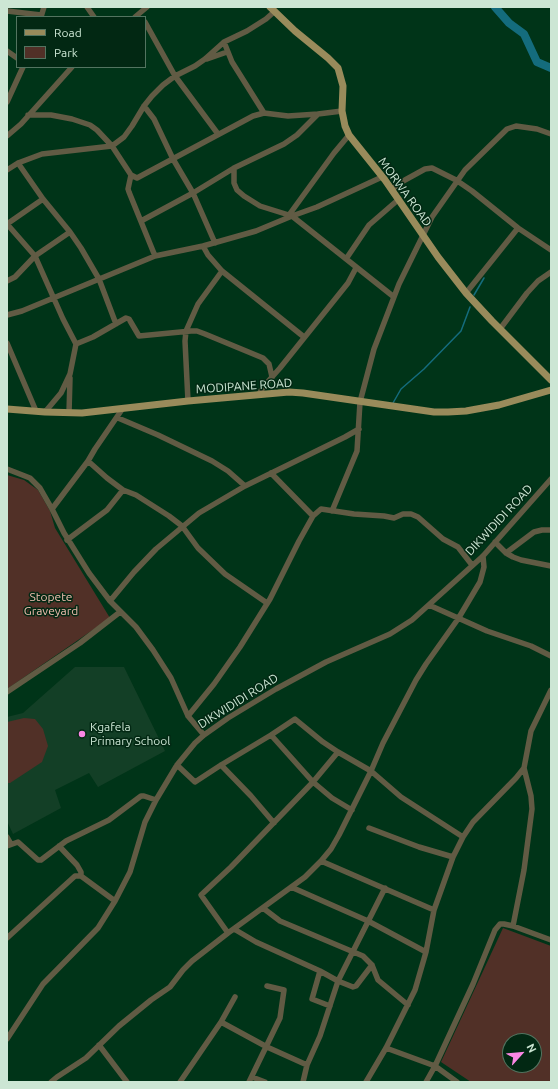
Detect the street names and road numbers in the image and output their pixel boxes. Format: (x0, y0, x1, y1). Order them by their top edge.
street label: MORWA ROAD (375, 155, 435, 229)
street label: MODIPANE ROAD (195, 375, 293, 397)
street label: DIKWIDIDI ROAD (462, 481, 536, 559)
street label: DIKWIDIDI ROAD (195, 671, 281, 731)

